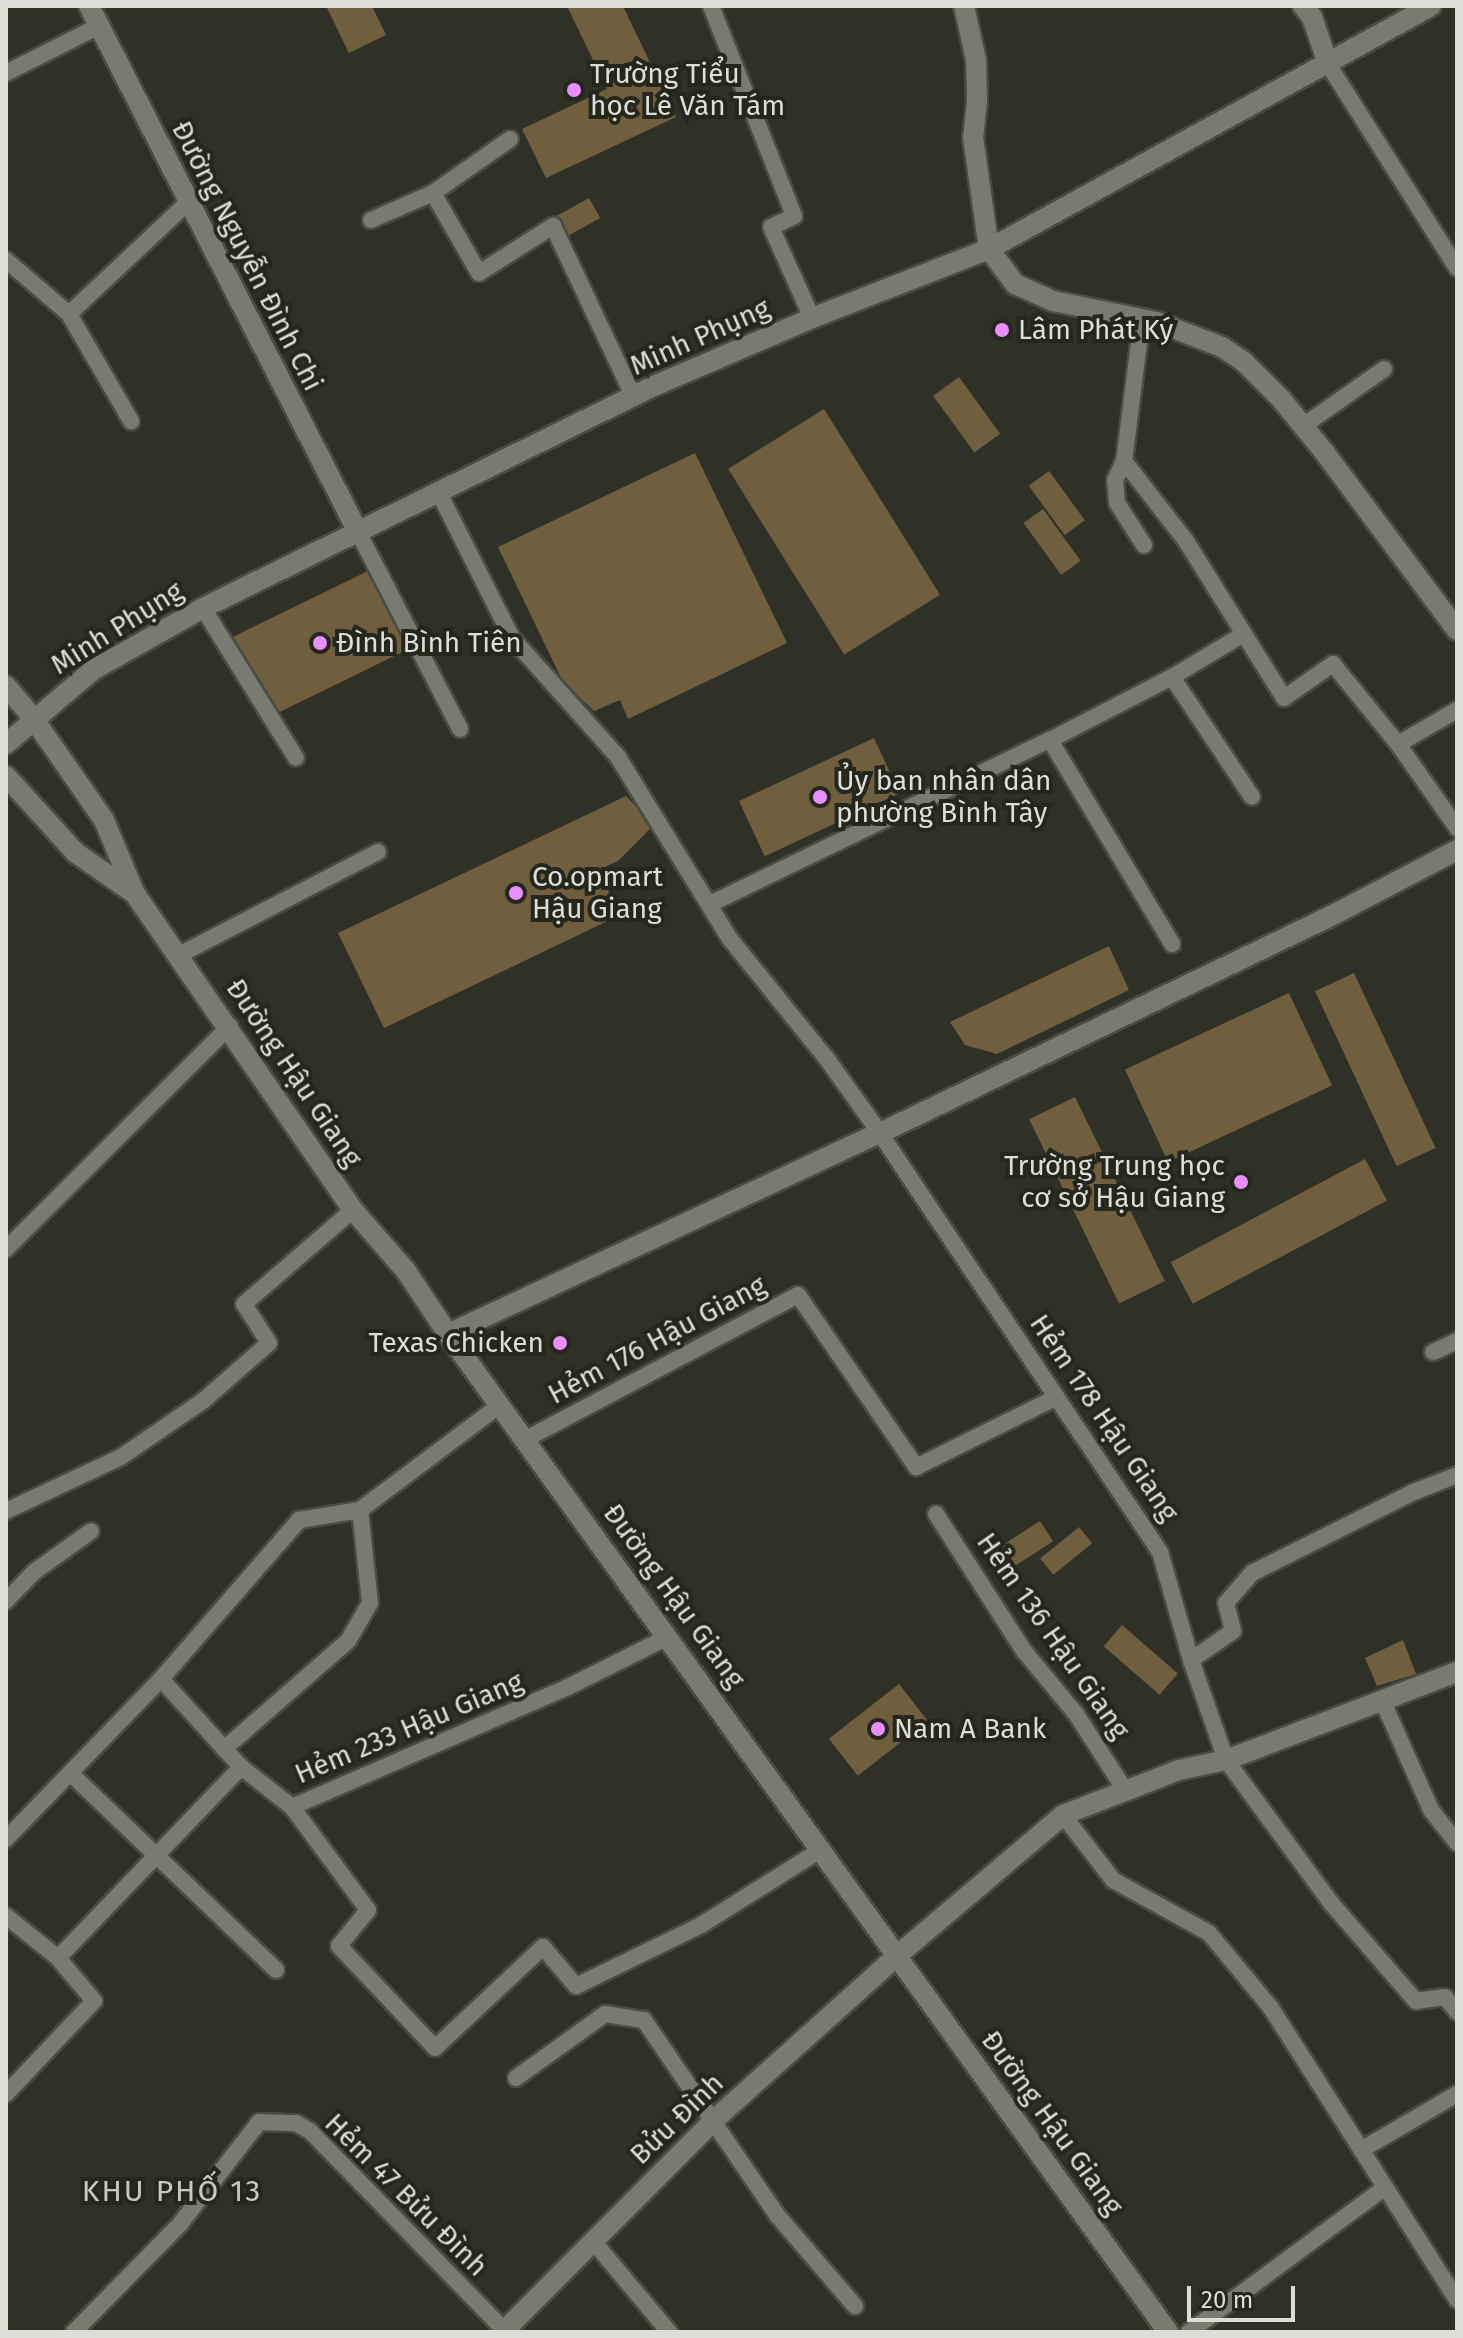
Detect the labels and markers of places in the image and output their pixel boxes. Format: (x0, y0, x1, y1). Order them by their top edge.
place label: Trường Tiểu học Lê Văn Tám (590, 57, 785, 123)
marker: Trường Tiểu học Lê Văn Tám (565, 81, 583, 99)
place label: Lâm Phát Ký (1018, 313, 1173, 347)
marker: Lâm Phát Ký (993, 321, 1011, 339)
place label: Đình Bình Tiên (336, 626, 522, 660)
marker: Đình Bình Tiên (311, 634, 329, 652)
place label: Ủy ban nhân dân phường Bình Tây (836, 764, 1051, 830)
marker: Ủy ban nhân dân phường Bình Tây (811, 788, 829, 806)
place label: Co.opmart Hậu Giang (532, 860, 663, 926)
marker: Co.opmart Hậu Giang (507, 884, 525, 902)
place label: Trường Trung học cơ sở Hậu Giang (1004, 1149, 1225, 1215)
marker: Trường Trung học cơ sở Hậu Giang (1232, 1173, 1250, 1191)
place label: Texas Chicken (369, 1326, 544, 1360)
marker: Texas Chicken (551, 1334, 569, 1352)
place label: Nam A Bank (894, 1712, 1046, 1746)
marker: Nam A Bank (869, 1720, 887, 1738)

